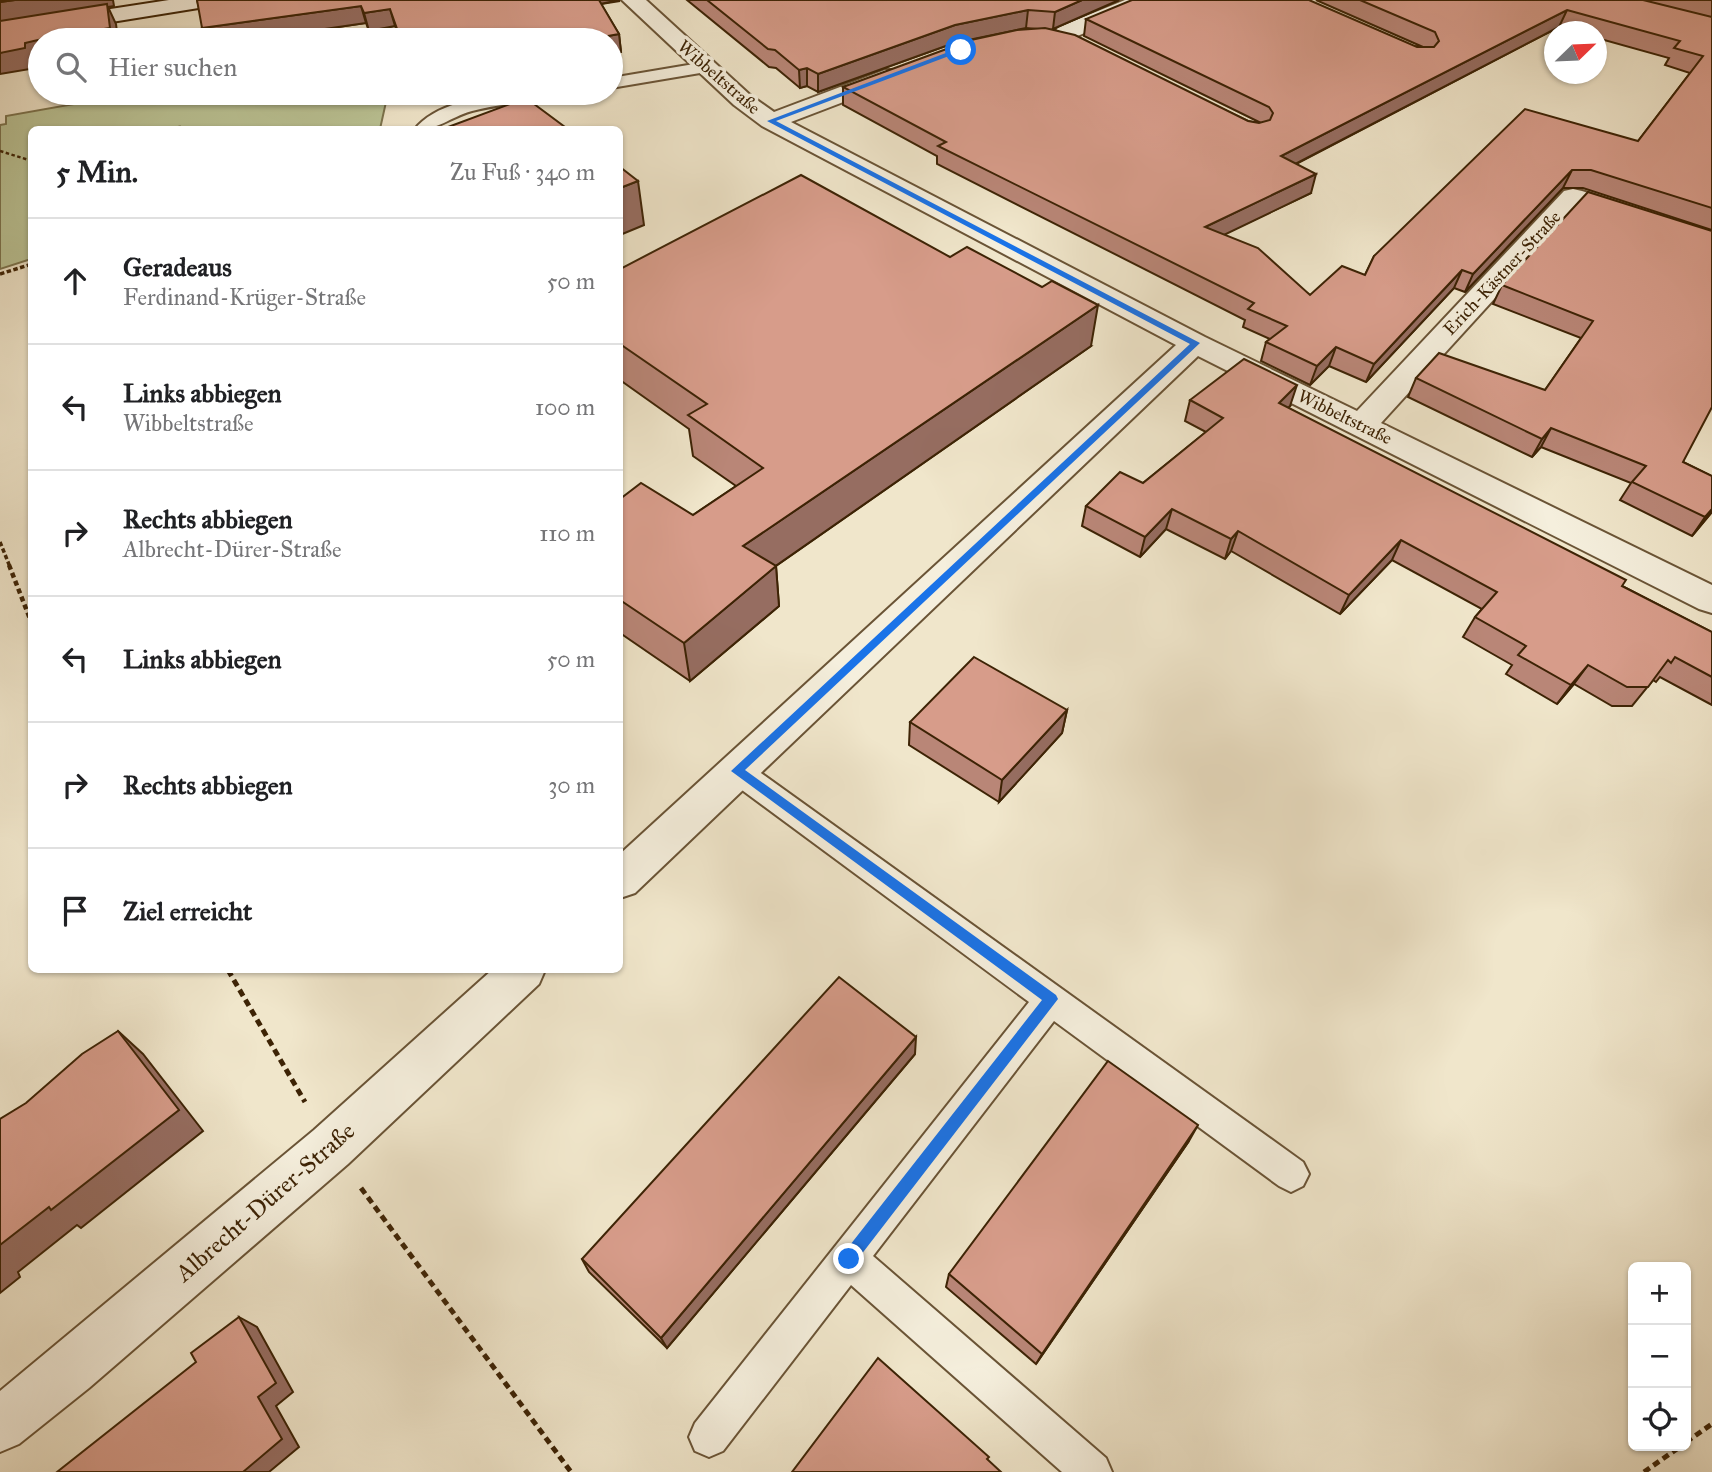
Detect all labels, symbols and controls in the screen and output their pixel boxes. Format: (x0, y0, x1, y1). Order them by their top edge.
north arrow (1544, 21, 1607, 84)
search box (28, 28, 623, 105)
route start (945, 34, 976, 65)
street label: Wibbeltstraße (673, 35, 765, 119)
icon: search (52, 48, 90, 86)
text: Hier suchen (108, 51, 237, 83)
text: 5 Min. (56, 154, 138, 190)
text: Zu Fuß · 340 m (450, 158, 595, 186)
street label: Erich-Kästner-Straße (1439, 206, 1565, 340)
text: Geradeaus (123, 251, 232, 283)
icon: ahead (56, 262, 94, 300)
text: 50 m (547, 267, 595, 295)
text: Ferdinand-Krüger-Straße (123, 283, 366, 311)
text: Links abbiegen (123, 377, 282, 409)
street label: Wibbeltstraße (1294, 385, 1396, 449)
icon: left (56, 388, 94, 426)
text: 100 m (535, 393, 595, 421)
text: Wibbeltstraße (123, 409, 254, 437)
text: Rechts abbiegen (123, 503, 293, 535)
icon: right (56, 514, 94, 552)
text: 110 m (539, 519, 595, 547)
text: Albrecht-Dürer-Straße (123, 535, 342, 563)
icon: left (56, 640, 94, 678)
text: Links abbiegen (123, 643, 282, 675)
text: 50 m (547, 645, 595, 673)
icon: right (56, 766, 94, 804)
text: Rechts abbiegen (123, 769, 293, 801)
text: 30 m (548, 771, 595, 799)
icon: arrive (56, 892, 94, 930)
text: Ziel erreicht (123, 895, 252, 927)
street label: Albrecht-Dürer-Straße (168, 1116, 361, 1289)
route end (833, 1243, 864, 1274)
map controls (1628, 1262, 1691, 1451)
button: + (1628, 1262, 1691, 1325)
button: − (1628, 1325, 1691, 1388)
button: locate (1628, 1388, 1691, 1451)

